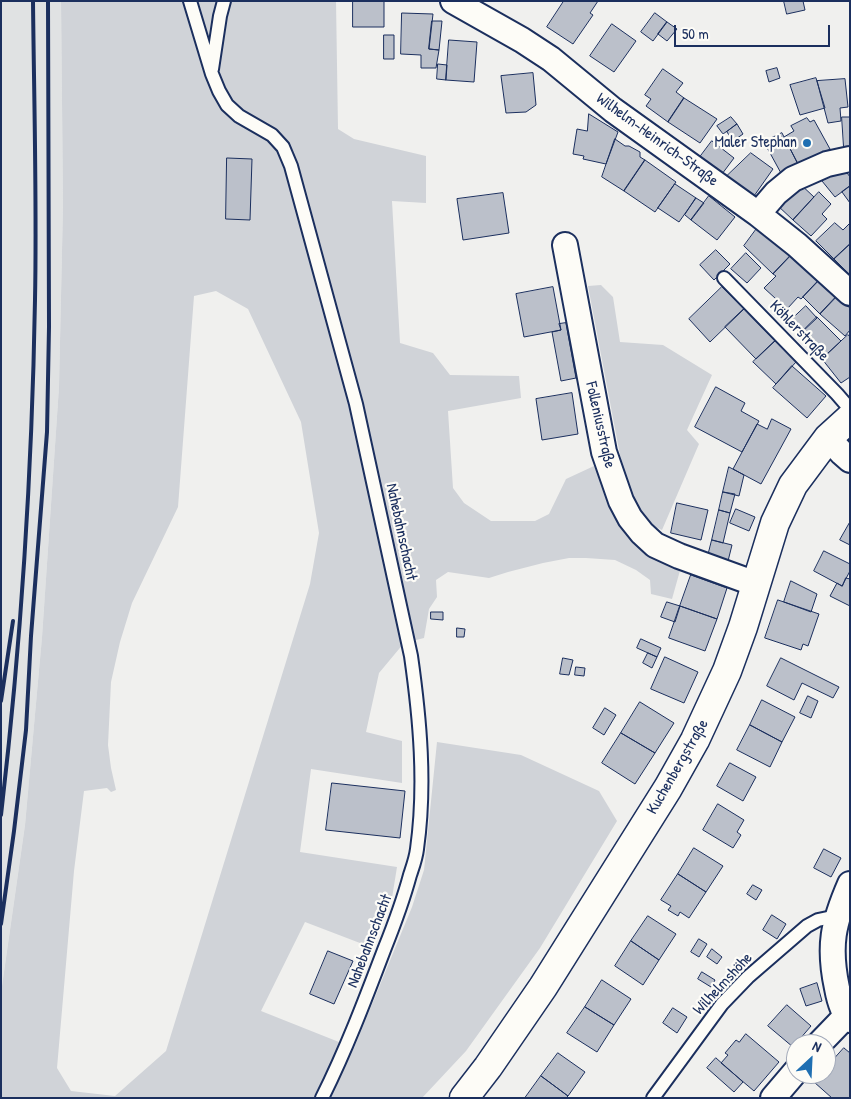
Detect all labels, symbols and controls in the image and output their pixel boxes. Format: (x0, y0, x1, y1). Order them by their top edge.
scale bar (676, 15, 832, 47)
text: 50 m (682, 23, 709, 44)
street label: Wilhelm-Heinrich-Straße (592, 89, 722, 191)
place label: Maler Stephan (714, 133, 797, 153)
marker: Maler Stephan (801, 137, 813, 149)
street label: Köhlerstraße (765, 297, 833, 365)
street label: Folleniusstraße (581, 380, 619, 470)
street label: Nahebahnschacht (381, 482, 421, 582)
street label: Kuchenbergstraße (643, 716, 713, 818)
street label: Nahebahnschacht (343, 892, 397, 990)
street label: Wilhelmshöhe (689, 949, 757, 1019)
north arrow (786, 1034, 836, 1084)
text: N (810, 1036, 825, 1056)

